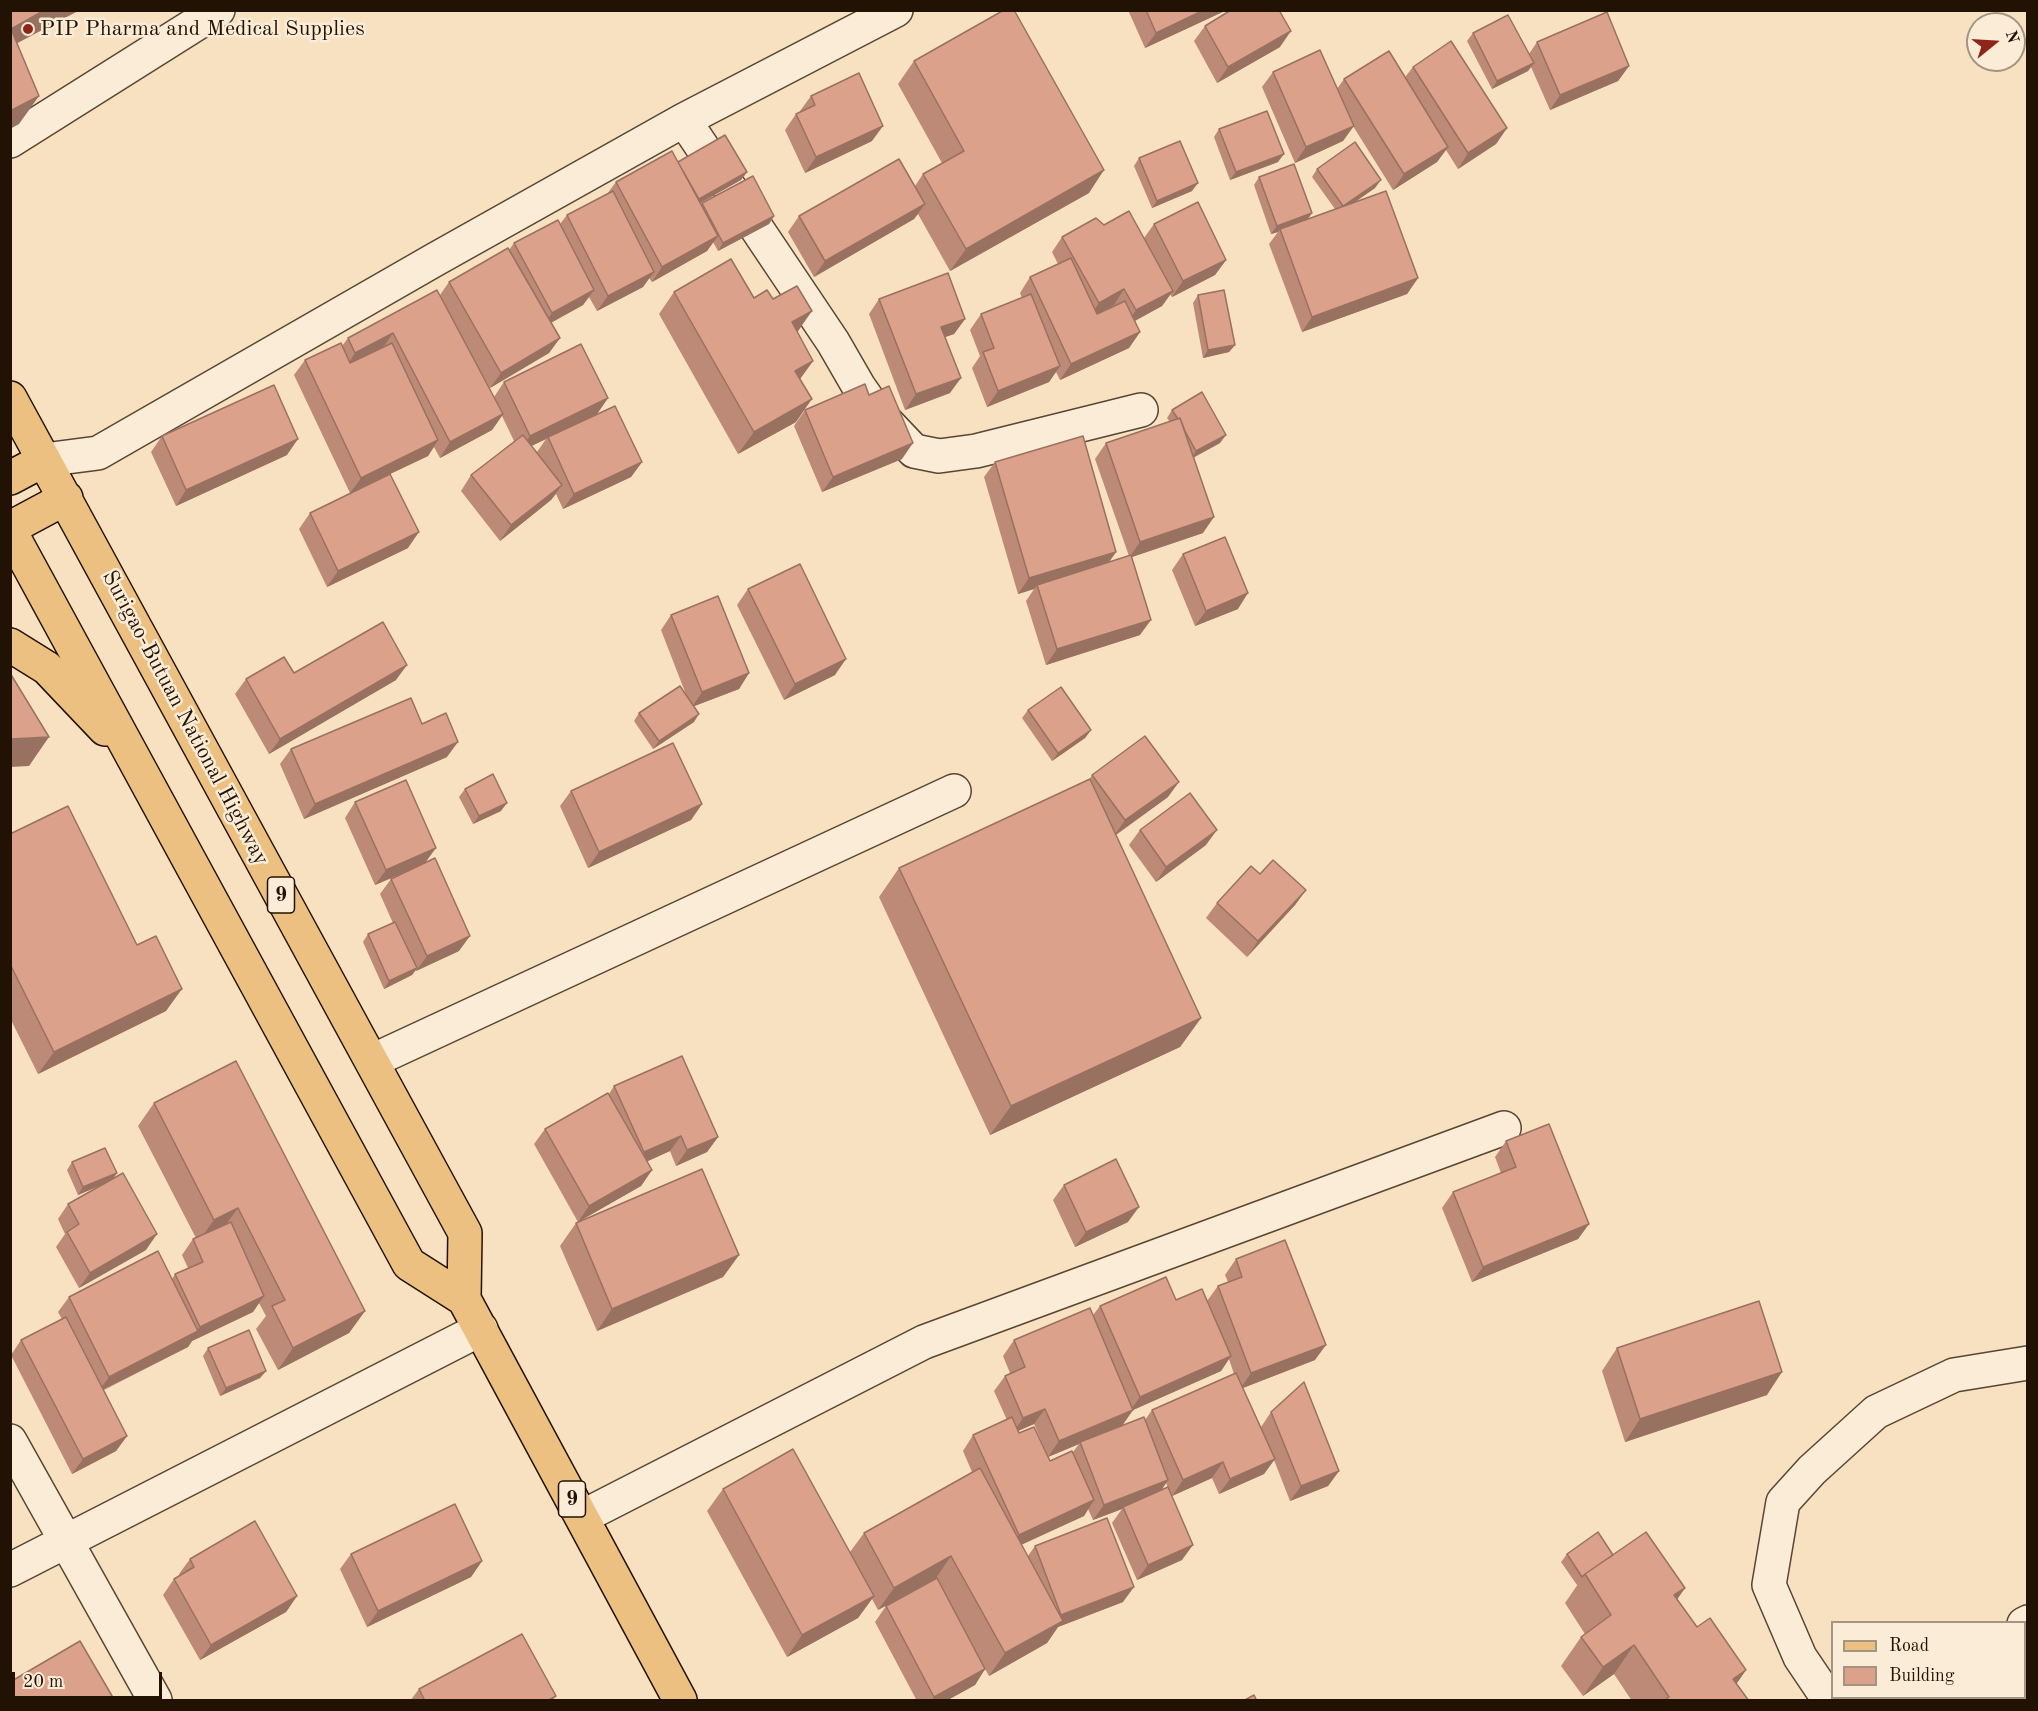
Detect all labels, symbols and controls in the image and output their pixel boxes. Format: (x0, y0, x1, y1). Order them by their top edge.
north arrow (1966, 12, 2026, 72)
place label: PIP Pharma and Medical Supplies (40, 16, 365, 42)
marker: PIP Pharma and Medical Supplies (21, 22, 35, 36)
text: N (2002, 29, 2021, 45)
street label: Surigao-Butuan National Highway (96, 566, 274, 870)
road number: 9 (268, 877, 294, 913)
road number: 9 (558, 1481, 586, 1517)
legend (1831, 1621, 2026, 1699)
text: Road (1889, 1637, 1929, 1655)
scale bar (15, 1660, 165, 1698)
text: Building (1889, 1667, 1954, 1685)
text: 20 m (23, 1673, 63, 1691)

